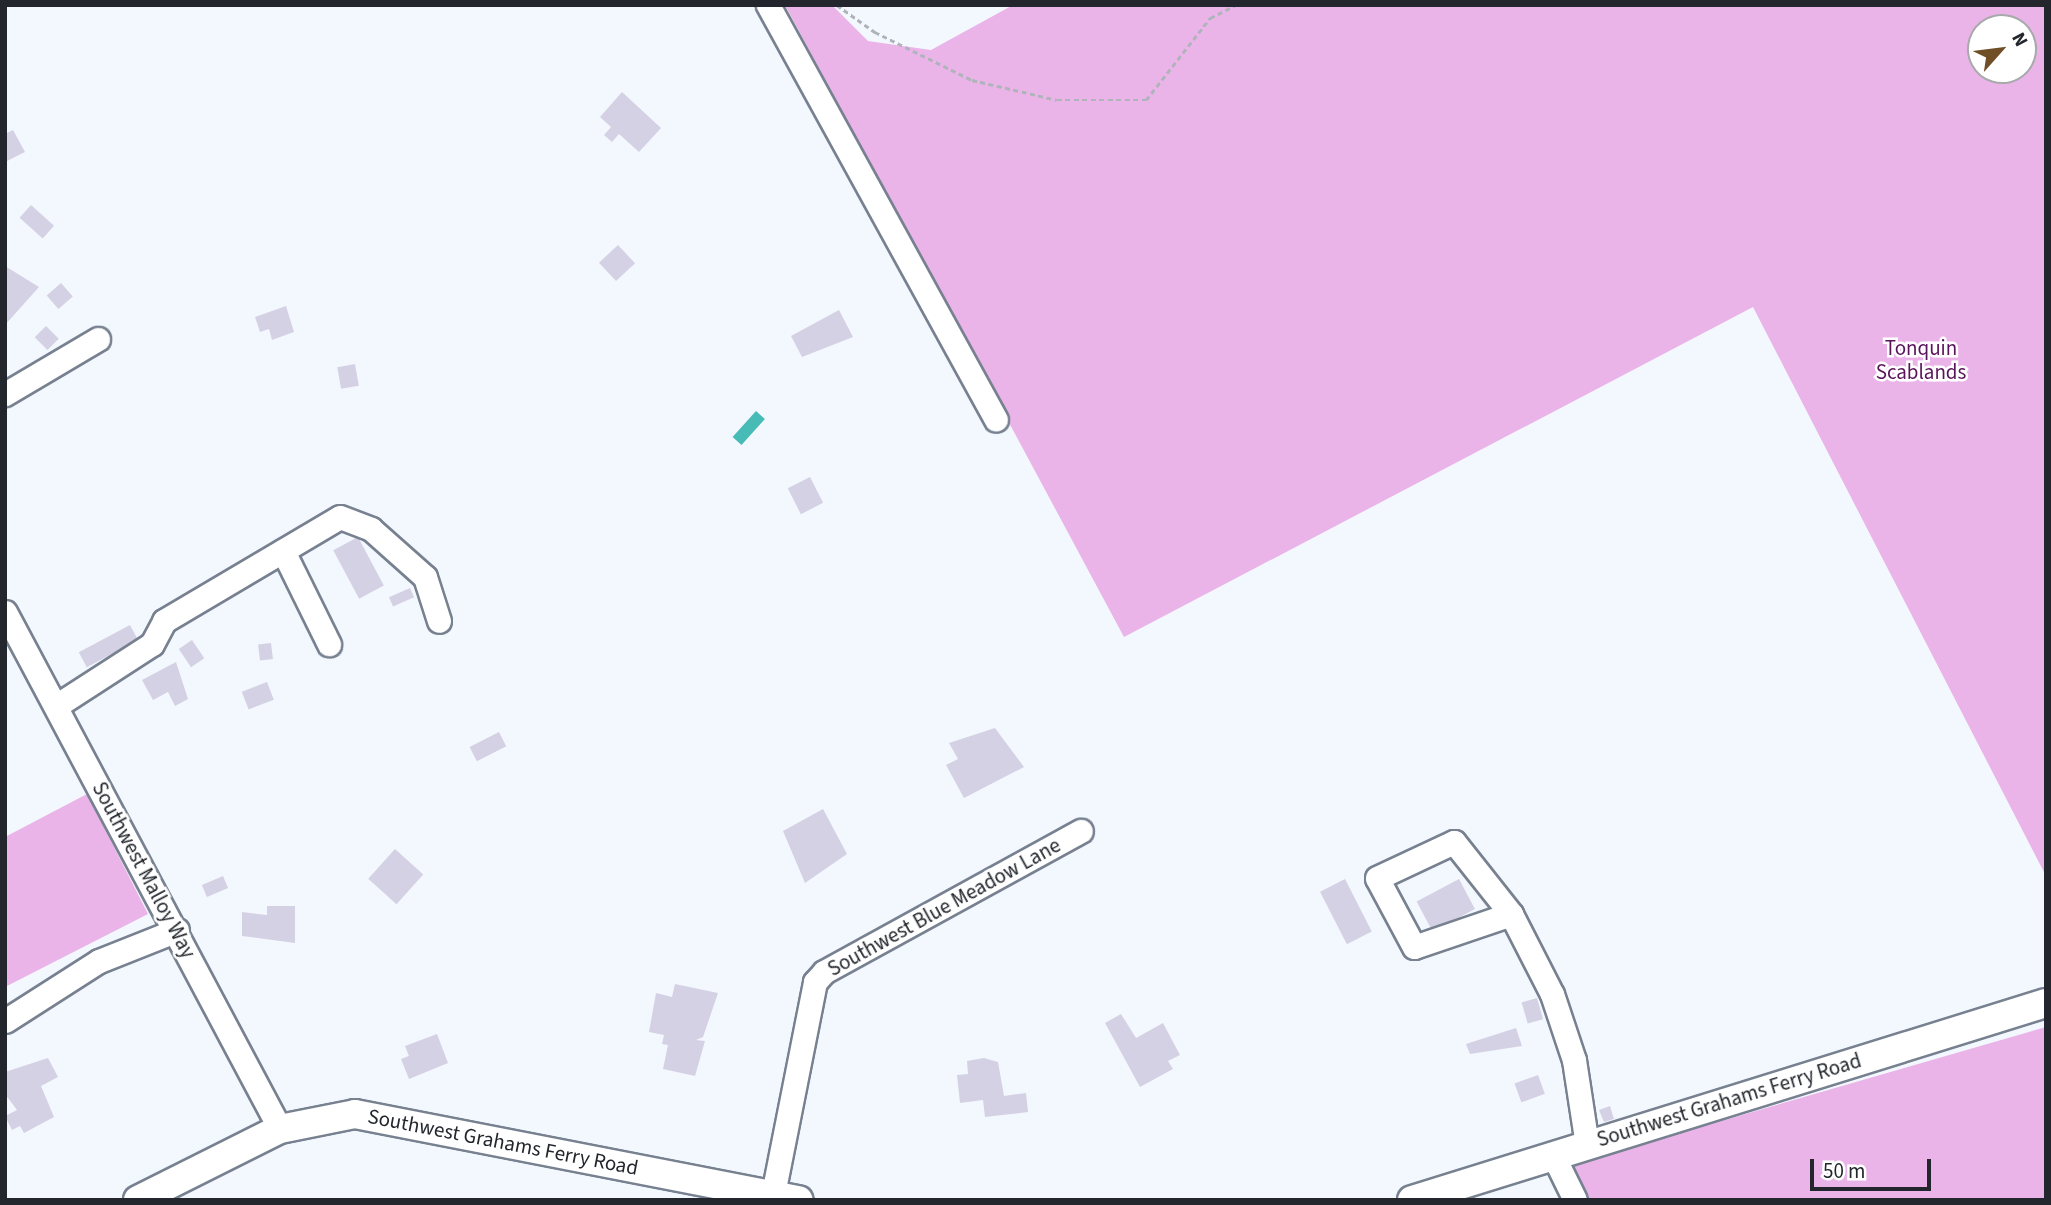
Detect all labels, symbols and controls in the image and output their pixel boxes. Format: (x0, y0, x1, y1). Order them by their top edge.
north arrow (1967, 14, 2037, 84)
text: N (2004, 28, 2034, 52)
park label: Tonquin Scablands (1876, 335, 1966, 385)
street label: Southwest Malloy Way (87, 778, 201, 962)
street label: Southwest Blue Meadow Lane (823, 832, 1065, 982)
street label: Southwest Grahams Ferry Road (1594, 1048, 1864, 1152)
street label: Southwest Grahams Ferry Road (366, 1103, 640, 1181)
scale bar (1813, 1146, 1934, 1190)
text: 50 m (1823, 1156, 1865, 1186)

